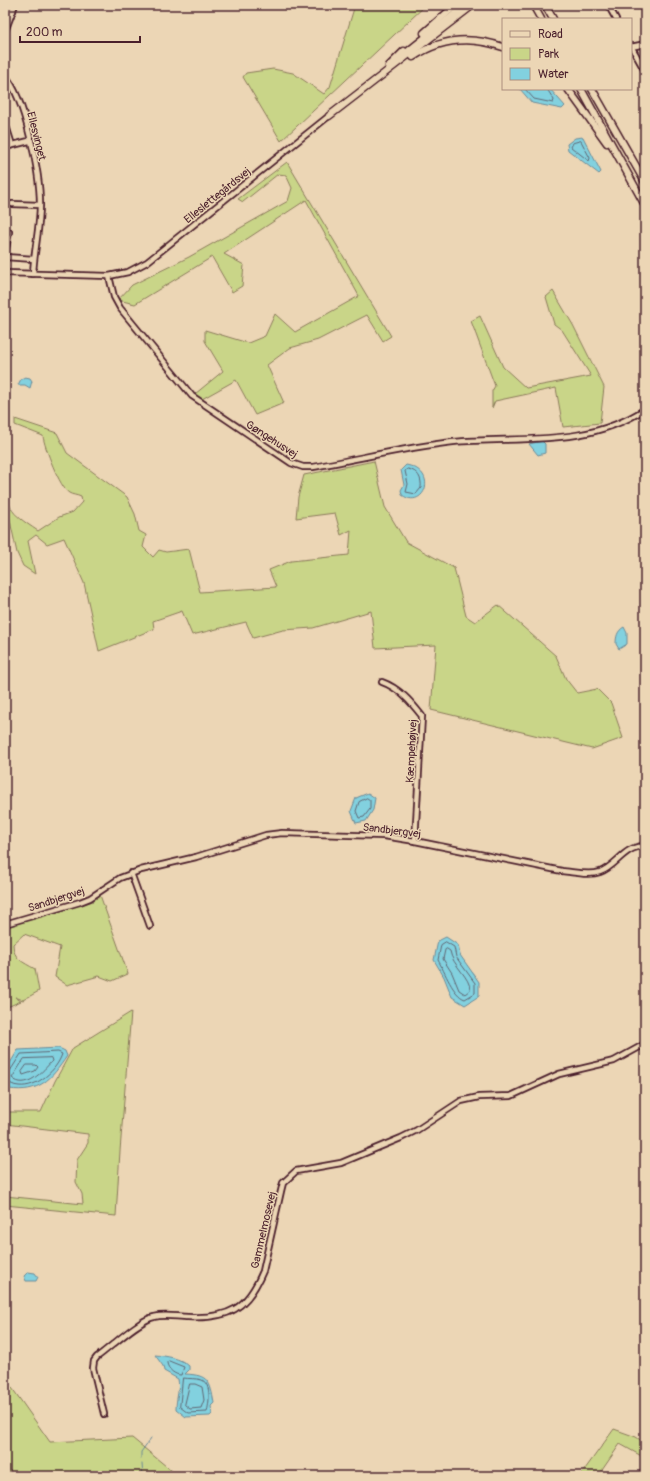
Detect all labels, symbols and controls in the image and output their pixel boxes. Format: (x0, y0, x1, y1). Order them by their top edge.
scale bar (20, 18, 140, 44)
legend (502, 18, 632, 90)
text: 200 m (26, 25, 63, 40)
text: Road (538, 27, 563, 42)
text: Park (538, 47, 559, 62)
text: Water (538, 67, 569, 82)
street label: Ellesvinget (24, 110, 49, 162)
street label: Elleslettegårdsvej (181, 165, 253, 226)
street label: Gøngehusvej (243, 418, 300, 461)
street label: Kæmpehøjvej (403, 719, 420, 783)
street label: Sandbjergvej (362, 820, 422, 841)
street label: Sandbjergvej (26, 884, 86, 915)
street label: Gammelmosevej (248, 1190, 279, 1270)

